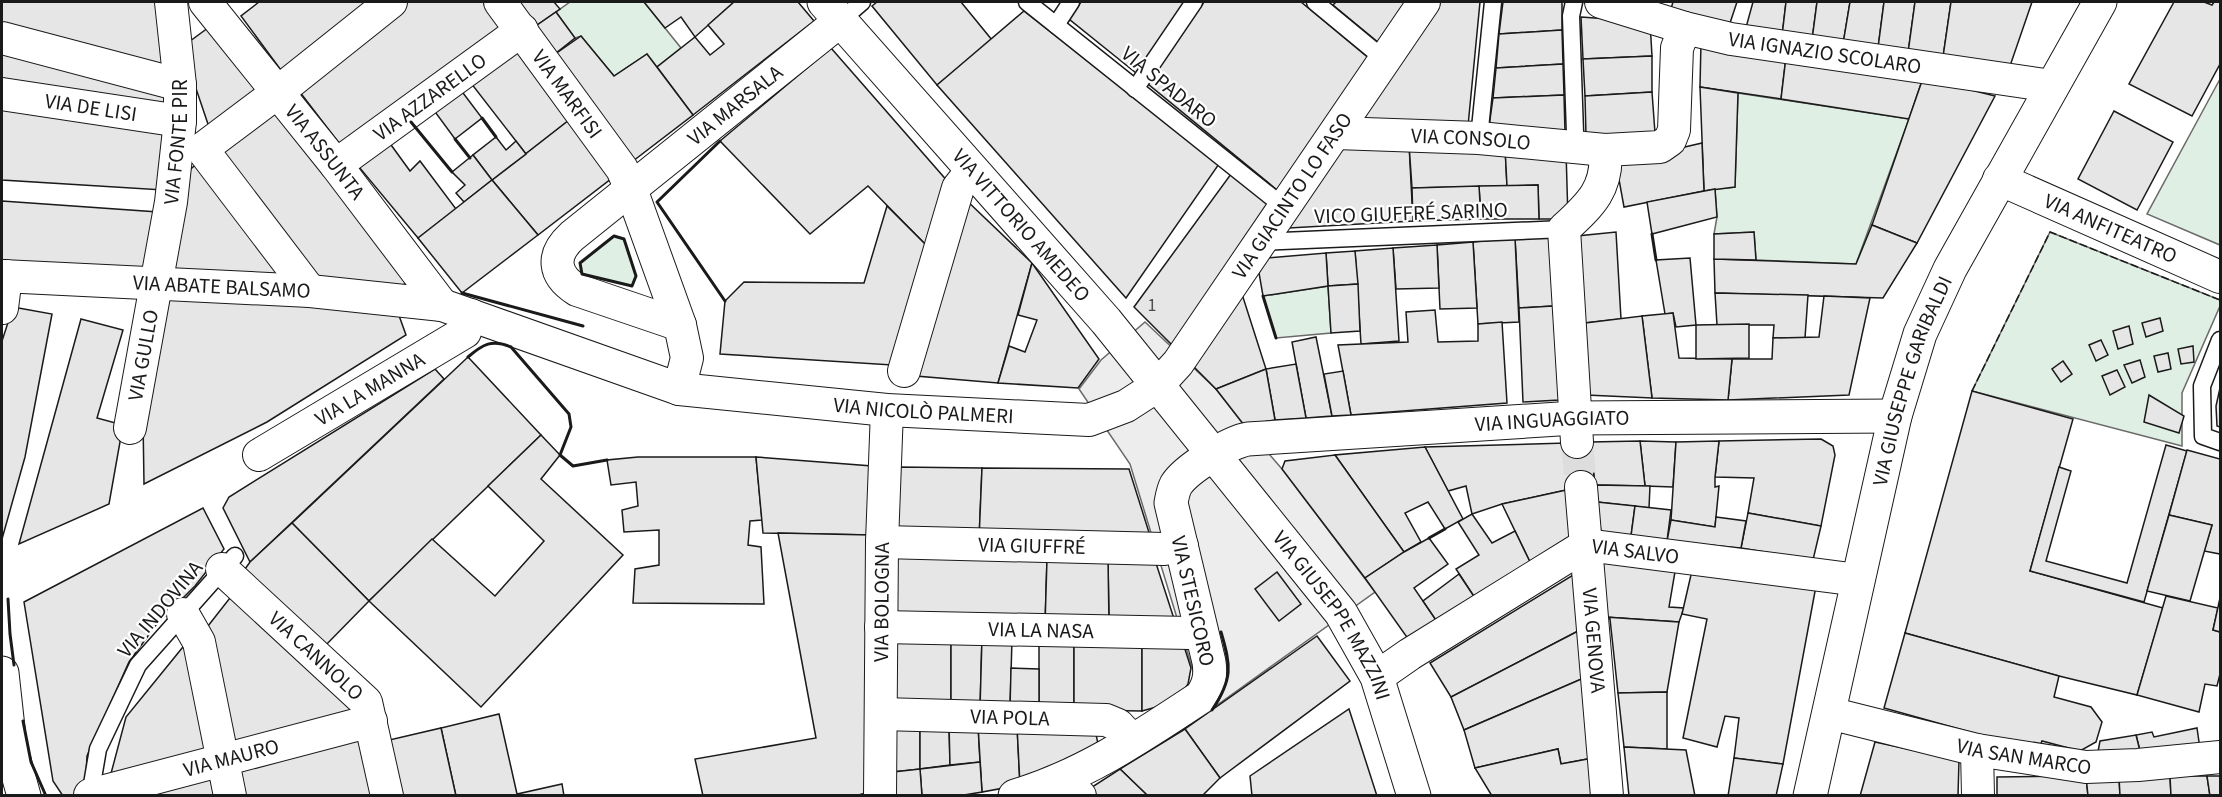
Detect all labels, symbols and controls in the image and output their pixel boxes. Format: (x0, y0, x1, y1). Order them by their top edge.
street label: VIA IGNAZIO SCOLARO (1726, 24, 1923, 82)
street label: VIA SPADARO (1115, 39, 1223, 135)
street label: VIA MARFISI (525, 44, 610, 145)
street label: VIA AZZARELLO (367, 45, 493, 148)
street label: VIA MARSALA (681, 57, 790, 153)
street label: VIA FONTE PIR (156, 79, 195, 206)
street label: VIA DE LISI (43, 86, 139, 129)
street label: VIA ASSUNTA (278, 98, 373, 207)
street label: VIA GIACINTO LO FASO (1225, 106, 1360, 285)
street label: VIA CONSOLO (1411, 121, 1532, 158)
street label: VIA VITTORIO AMEDEO (945, 142, 1097, 309)
street label: VIA ANFITEATRO (2039, 186, 2182, 271)
street label: VICO GIUFFRÉ SARINO (1314, 195, 1508, 231)
street label: VIA ABATE BALSAMO (132, 267, 311, 306)
street label: VIA GIUSEPPE GARIBALDI (1865, 271, 1960, 489)
house number: 1 (1148, 293, 1156, 318)
street label: VIA GULLO (120, 307, 166, 403)
street label: VIA LA MANNA (309, 344, 431, 433)
street label: VIA NICOLÒ PALMERI (832, 390, 1014, 431)
street label: VIA INGUAGGIATO (1474, 403, 1630, 439)
street label: VIA GIUSEPPE MAZZINI (1265, 524, 1398, 704)
street label: VIA GIUFFRÉ (978, 529, 1086, 562)
street label: VIA SALVO (1590, 531, 1681, 572)
street label: VIA STESICORO (1163, 533, 1223, 669)
street label: VIA BOLOGNA (866, 541, 897, 662)
street label: VIA INDOVINA (110, 553, 210, 664)
street label: VIA GENOVA (1575, 587, 1613, 695)
street label: VIA CANNOLO (262, 604, 370, 708)
street label: VIA LA NASA (988, 614, 1095, 646)
street label: VIA POLA (970, 701, 1051, 734)
street label: VIA SAN MARCO (1953, 730, 2094, 783)
street label: VIA MAURO (180, 731, 282, 785)

